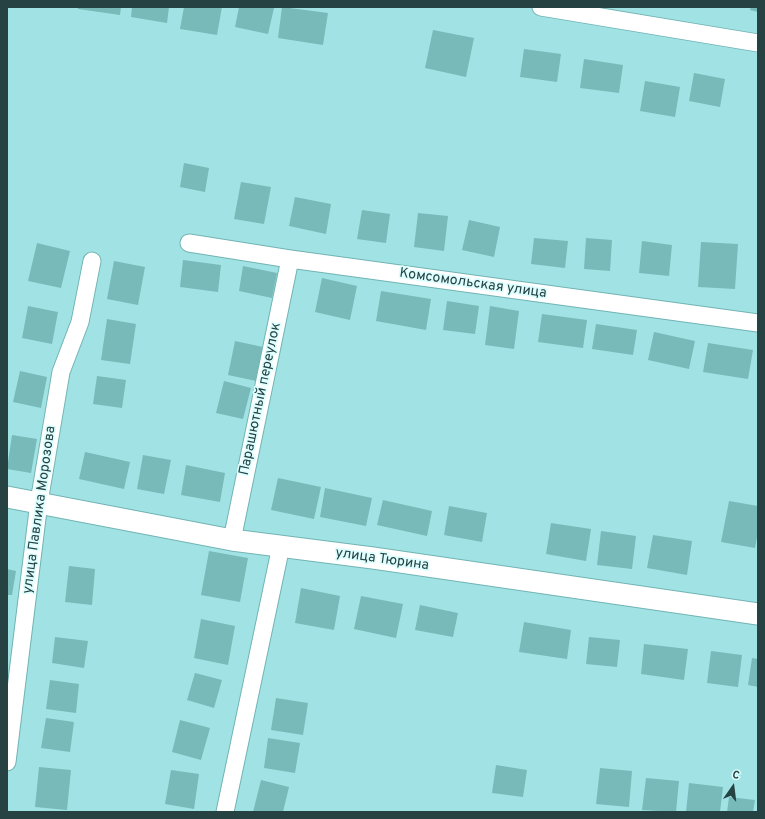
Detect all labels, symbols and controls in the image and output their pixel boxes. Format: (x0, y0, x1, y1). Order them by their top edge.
street label: Комсомольская улица (398, 265, 548, 303)
street label: Парашютный переулок (237, 321, 285, 477)
street label: улица Павлика Морозова (20, 425, 60, 595)
street label: улица Тюрина (334, 545, 430, 575)
north arrow (713, 767, 753, 807)
text: С (731, 768, 741, 783)

